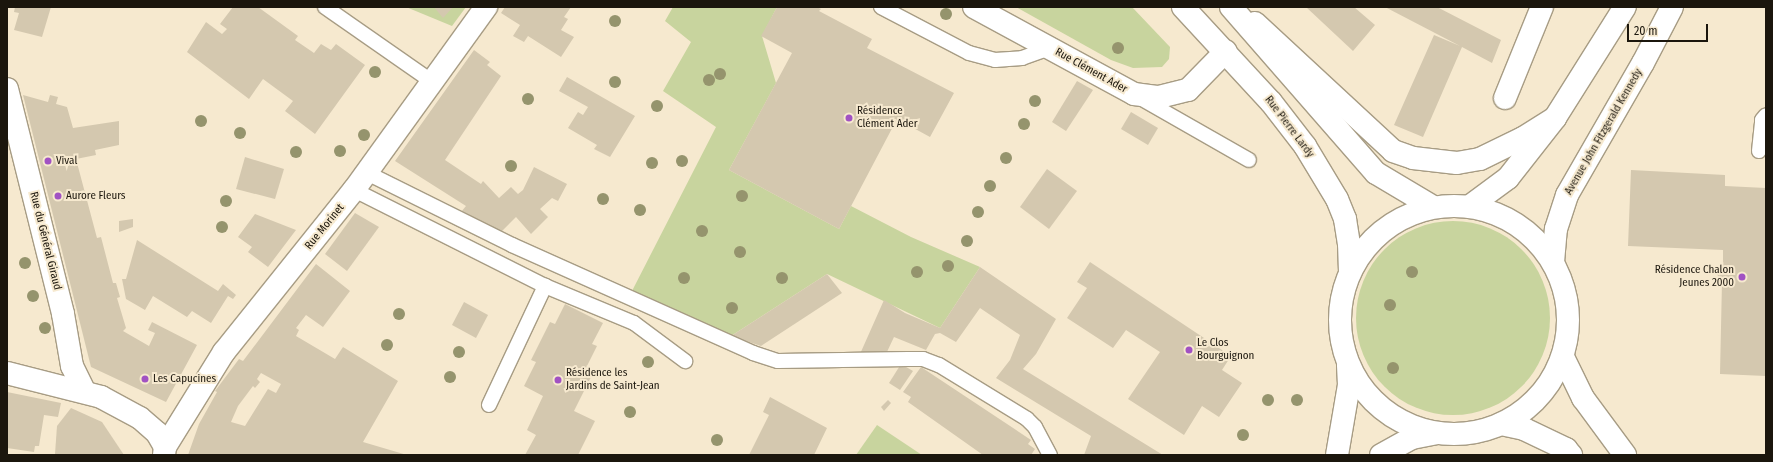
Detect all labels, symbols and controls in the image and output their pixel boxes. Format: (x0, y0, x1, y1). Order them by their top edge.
scale bar (1629, 16, 1710, 42)
text: 20 m (1634, 24, 1658, 38)
street label: Rue Clément Ader (1053, 46, 1129, 96)
street label: Avenue John Fitzgerald Kennedy (1562, 67, 1646, 197)
street label: Rue Pierre Lardy (1262, 94, 1316, 160)
place label: Résidence Clément Ader (857, 105, 918, 131)
marker: Résidence Clément Ader (844, 113, 854, 123)
place label: Vival (56, 154, 77, 168)
marker: Vival (43, 156, 53, 166)
place label: Aurore Fleurs (66, 189, 126, 203)
street label: Rue du Général Giraud (26, 190, 64, 292)
marker: Aurore Fleurs (53, 191, 63, 201)
street label: Rue Morinet (303, 202, 347, 252)
place label: Résidence Chalon Jeunes 2000 (1655, 264, 1734, 290)
marker: Résidence Chalon Jeunes 2000 (1737, 272, 1747, 282)
place label: Le Clos Bourguignon (1197, 337, 1254, 363)
marker: Le Clos Bourguignon (1184, 345, 1194, 355)
place label: Résidence les Jardins de Saint-Jean (566, 367, 660, 393)
place label: Les Capucines (153, 372, 216, 386)
marker: Les Capucines (140, 374, 150, 384)
marker: Résidence les Jardins de Saint-Jean (553, 375, 563, 385)

